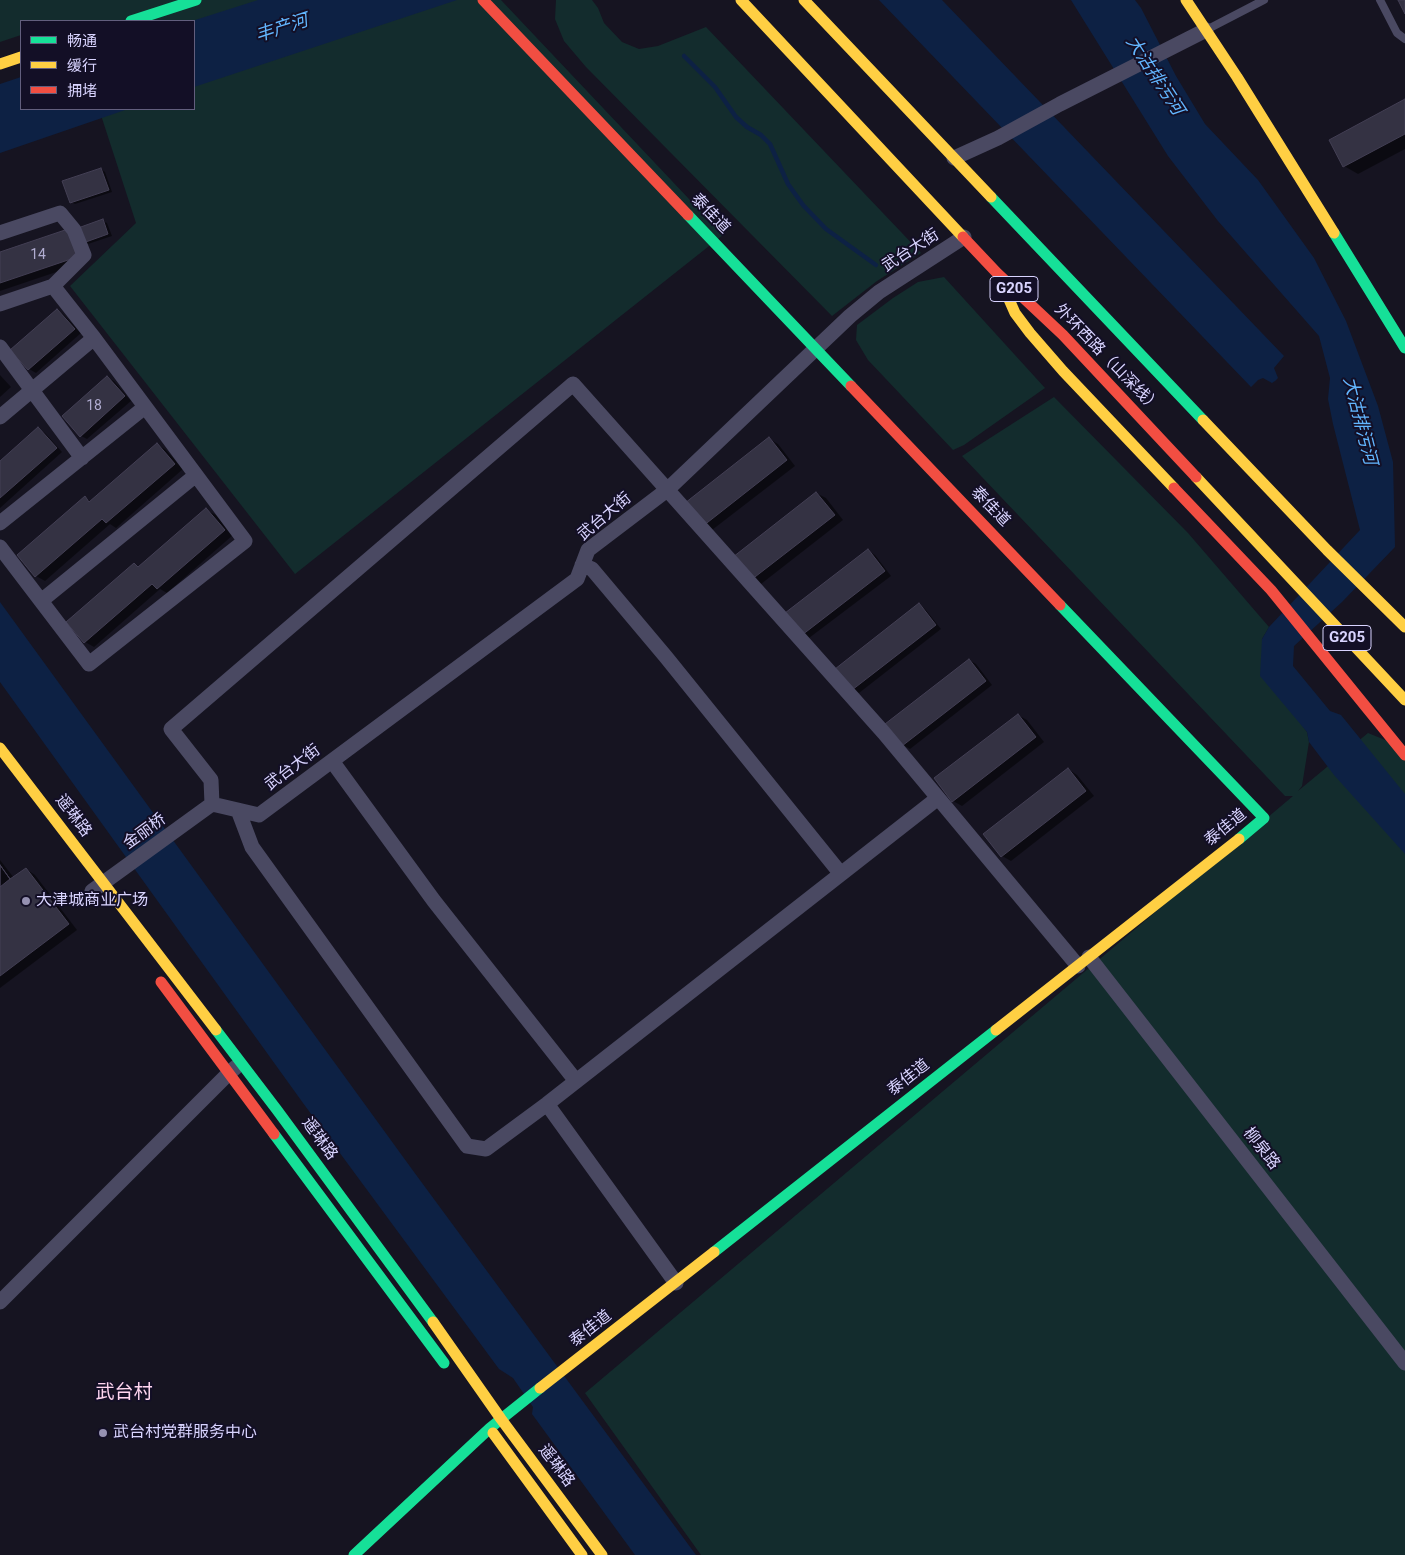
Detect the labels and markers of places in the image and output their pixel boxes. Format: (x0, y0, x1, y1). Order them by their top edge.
place label: 大津城商业广场 (36, 891, 148, 911)
marker: 大津城商业广场 (20, 895, 32, 907)
place label: 武台村党群服务中心 (113, 1423, 257, 1443)
marker: 武台村党群服务中心 (97, 1427, 109, 1439)

